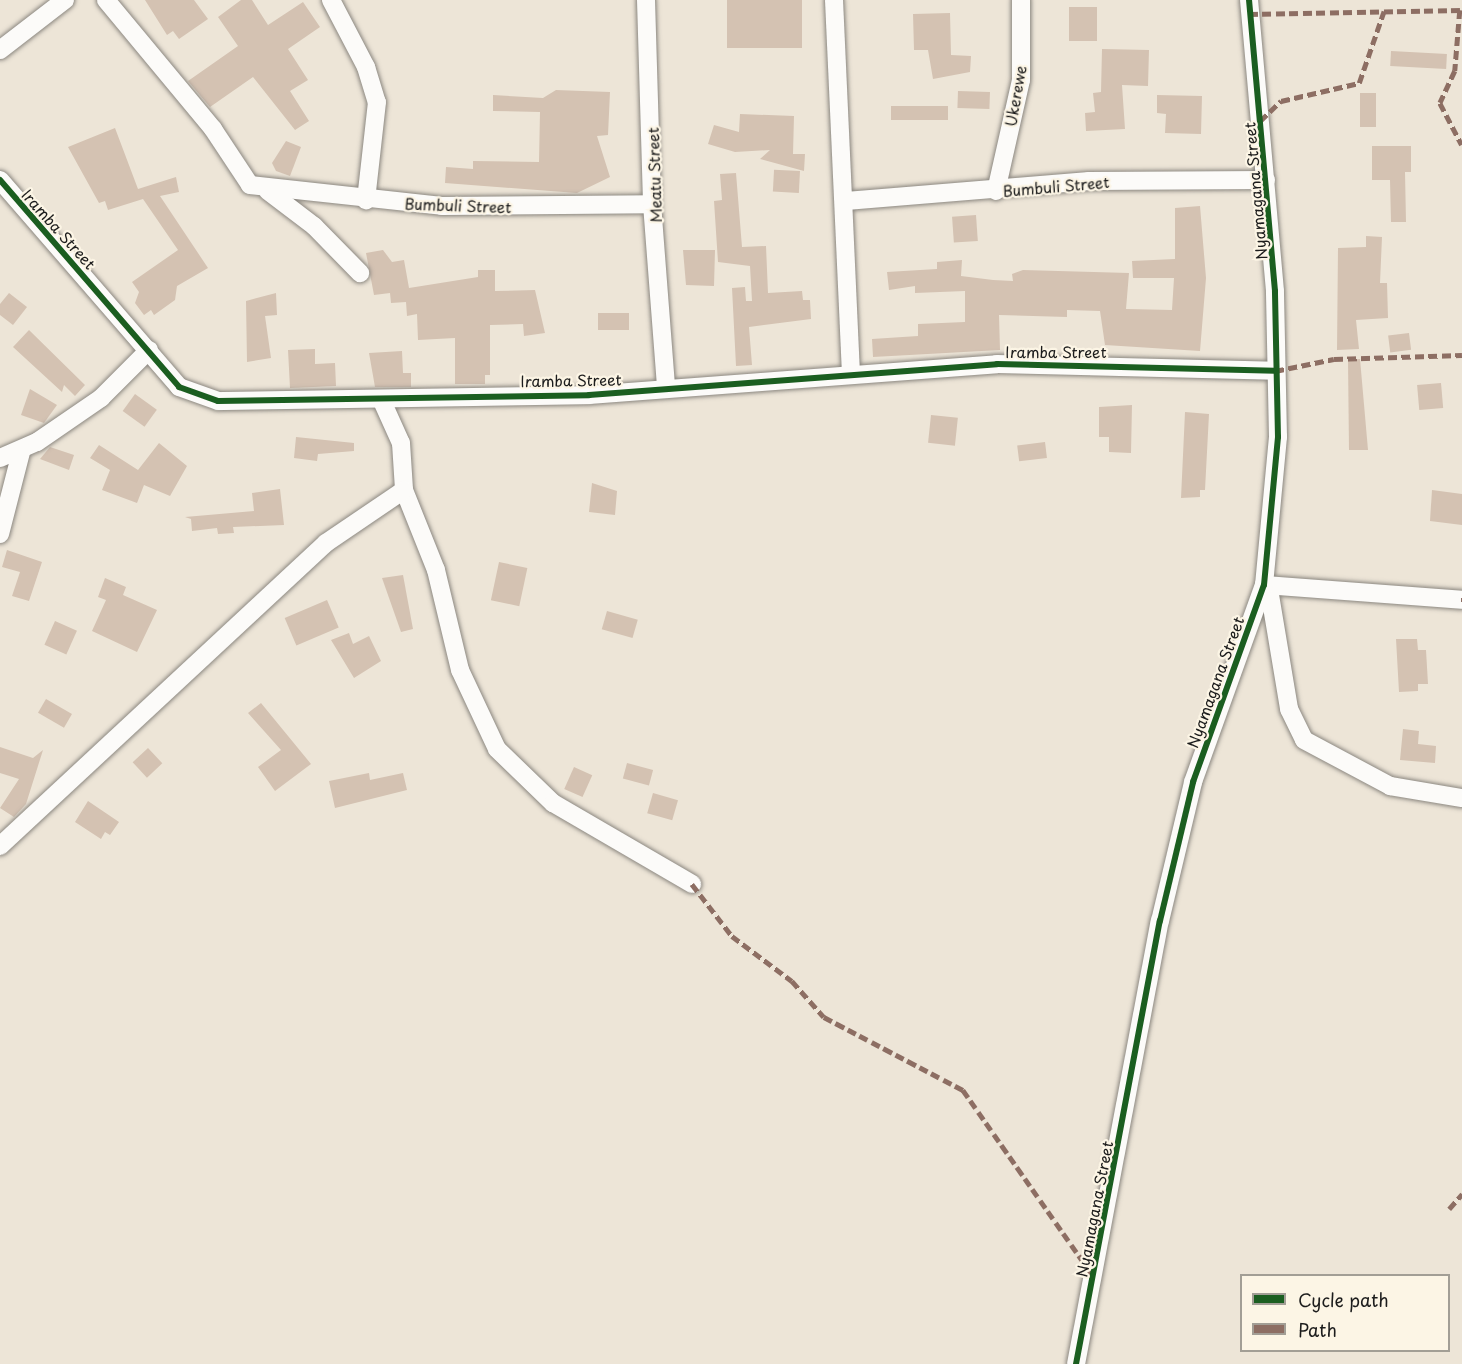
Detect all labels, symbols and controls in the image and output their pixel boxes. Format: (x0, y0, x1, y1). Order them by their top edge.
street label: Ukerewe (1001, 64, 1029, 128)
street label: Nyamagana Street (1240, 121, 1270, 261)
street label: Meatu Street (643, 127, 665, 223)
street label: Bumbuli Street (1002, 172, 1110, 200)
street label: Iramba Street (18, 185, 100, 273)
street label: Bumbuli Street (404, 194, 512, 216)
street label: Iramba Street (1005, 343, 1107, 361)
street label: Iramba Street (520, 370, 622, 390)
street label: Nyamagana Street (1183, 614, 1247, 750)
street label: Nyamagana Street (1072, 1139, 1116, 1279)
legend (1240, 1274, 1450, 1352)
text: Cycle path (1298, 1286, 1389, 1313)
text: Path (1298, 1316, 1337, 1343)

